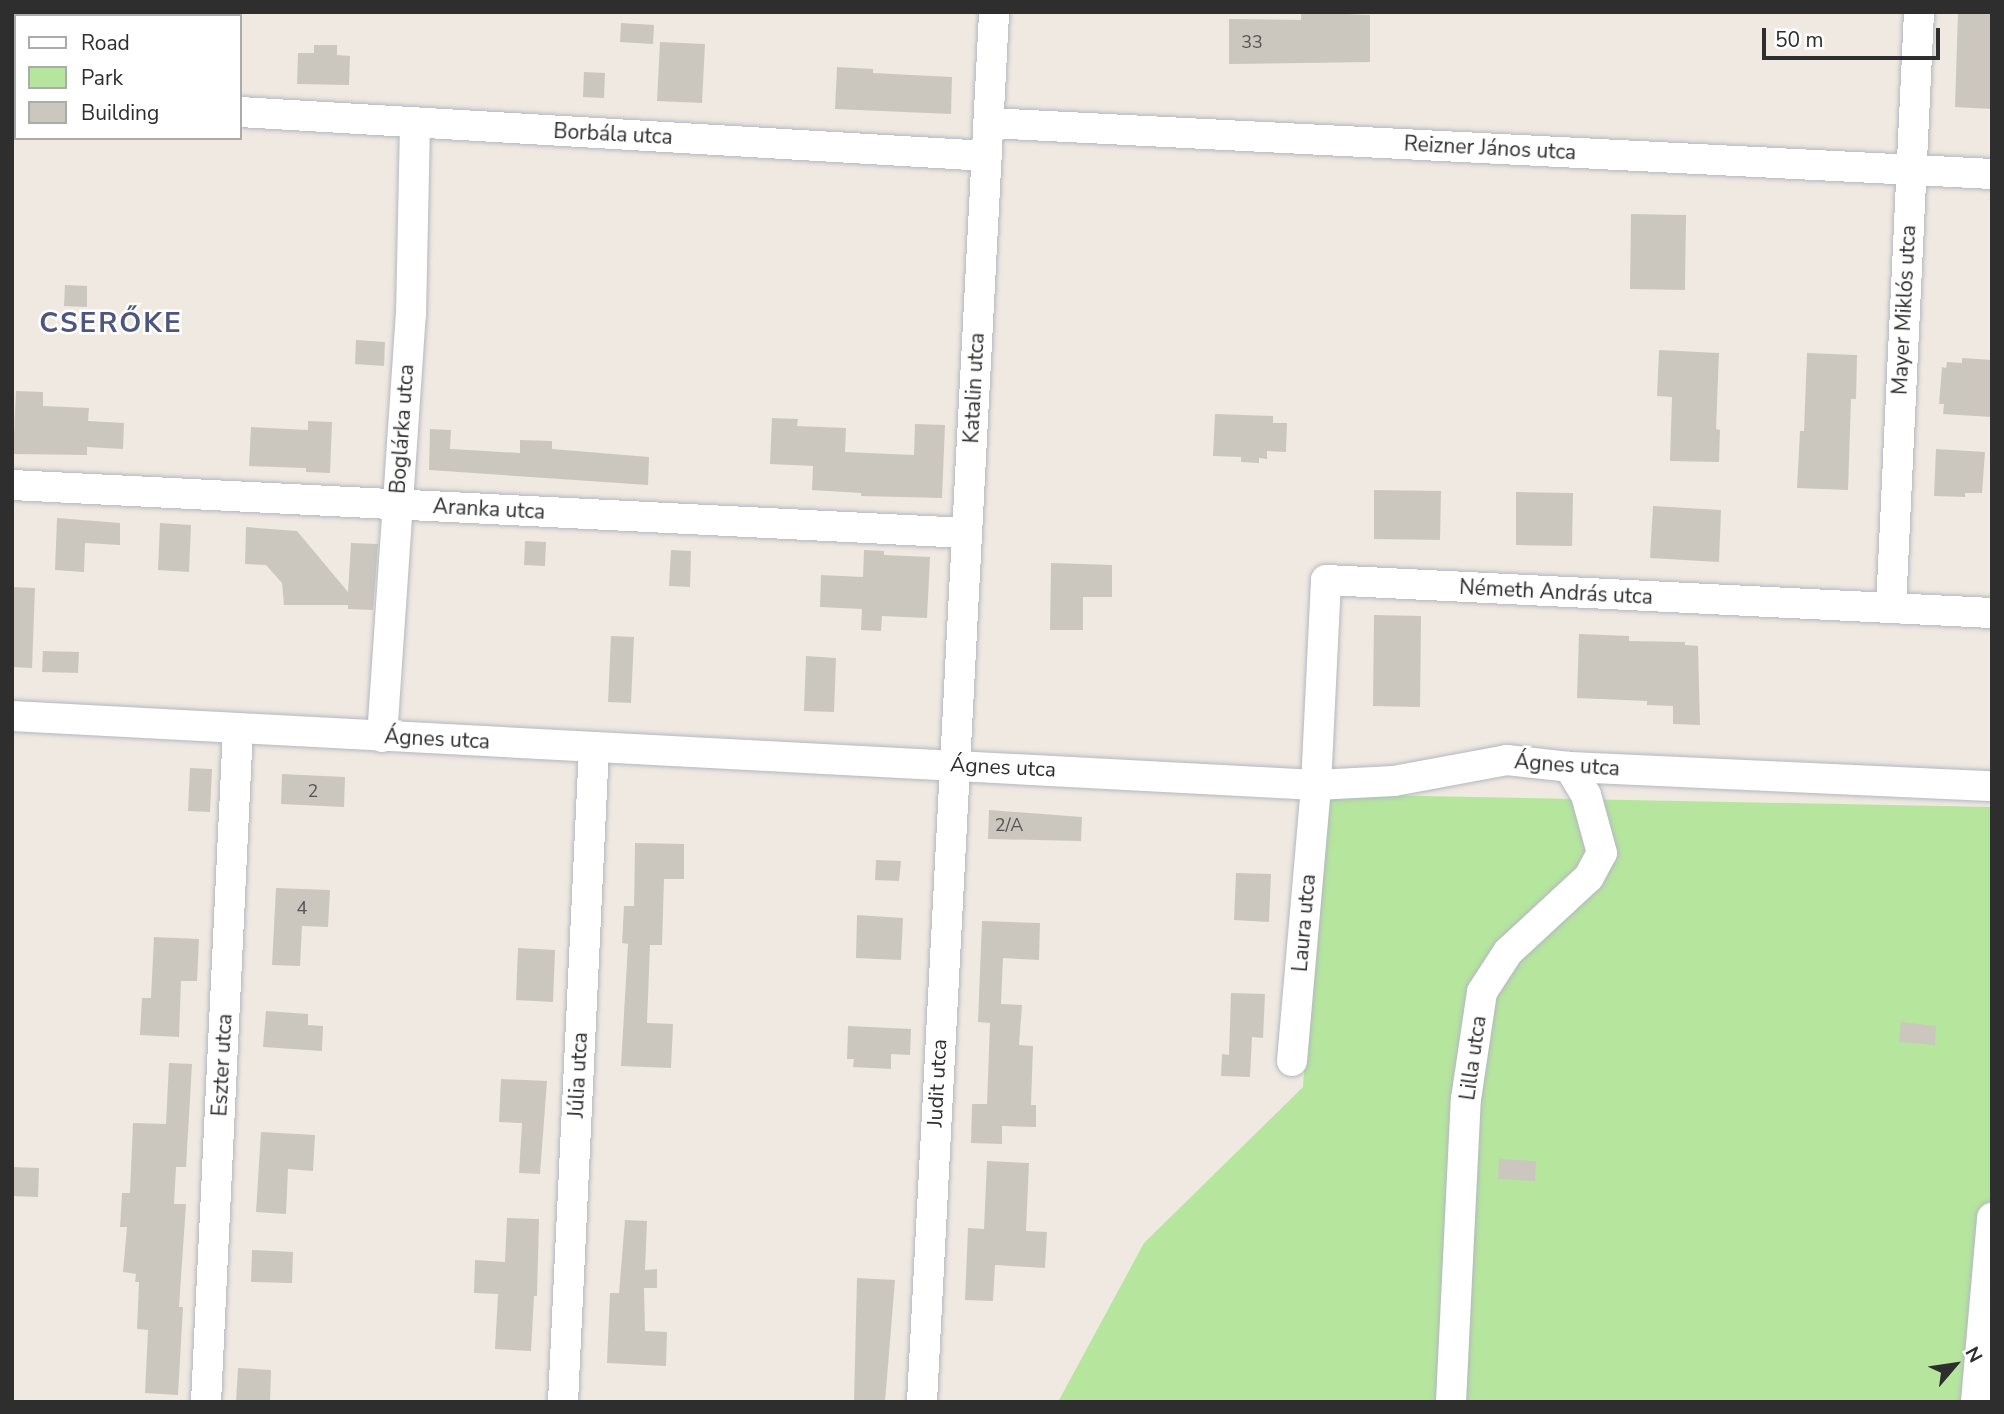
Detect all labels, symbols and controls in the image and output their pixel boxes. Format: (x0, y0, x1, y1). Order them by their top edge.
legend (14, 14, 242, 140)
scale bar (1766, 14, 1944, 58)
text: 50 m (1775, 26, 1824, 54)
text: Road (81, 29, 130, 57)
house number: 33 (1241, 31, 1263, 53)
text: Park (81, 64, 123, 92)
text: Building (81, 99, 159, 127)
street label: Borbála utca (553, 118, 673, 150)
street label: Reizner János utca (1403, 131, 1577, 165)
street label: Mayer Miklós utca (1887, 224, 1921, 396)
district label: CSERŐKE (40, 306, 182, 340)
street label: Katalin utca (959, 332, 989, 444)
street label: Boglárka utca (385, 363, 419, 495)
street label: Aranka utca (432, 493, 546, 525)
street label: Németh András utca (1459, 574, 1653, 610)
street label: Ágnes utca (383, 724, 491, 754)
street label: Ágnes utca (1513, 749, 1621, 781)
street label: Ágnes utca (949, 752, 1057, 782)
house number: 2 (308, 780, 318, 802)
house number: 2/A (995, 814, 1023, 836)
street label: Laura utca (1287, 873, 1321, 973)
house number: 4 (297, 897, 307, 919)
street label: Eszter utca (207, 1013, 237, 1117)
street label: Lilla utca (1455, 1014, 1491, 1102)
street label: Júlia utca (563, 1031, 593, 1119)
street label: Judit utca (922, 1038, 952, 1128)
north arrow (1920, 1330, 1990, 1400)
text: N (1959, 1342, 1988, 1367)

